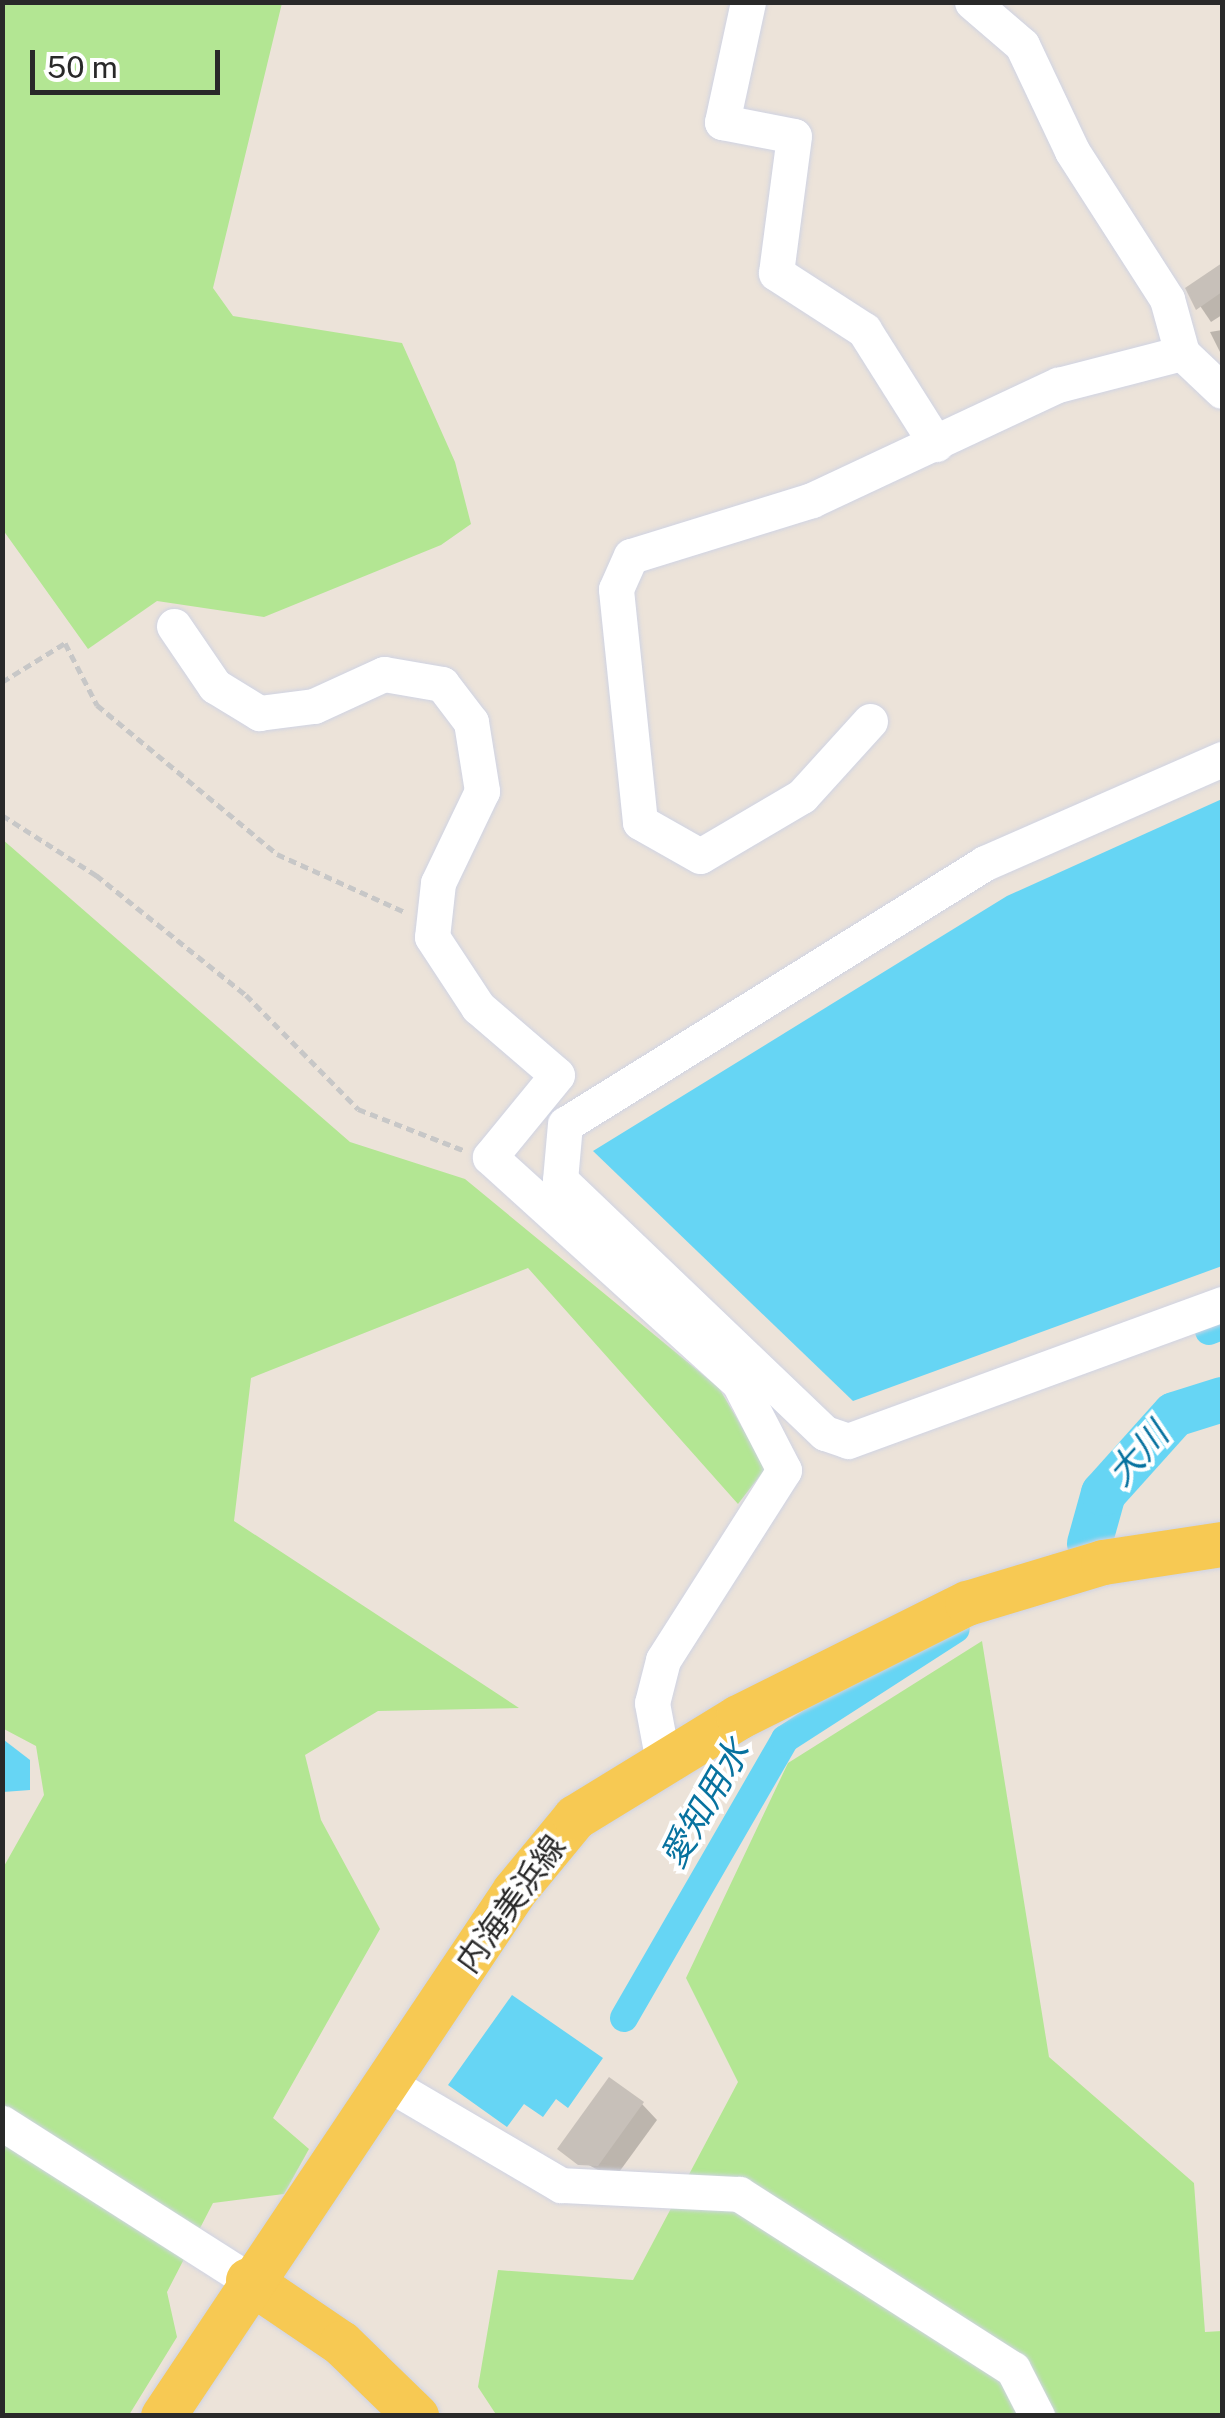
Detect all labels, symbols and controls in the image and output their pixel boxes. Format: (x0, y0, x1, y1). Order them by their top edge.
scale bar (35, 30, 225, 92)
text: 50 m (47, 49, 118, 85)
water label: 大川 (1099, 1414, 1177, 1494)
water label: 愛知用水 (652, 1733, 758, 1875)
street label: 内海美浜線 (448, 1828, 574, 1980)

